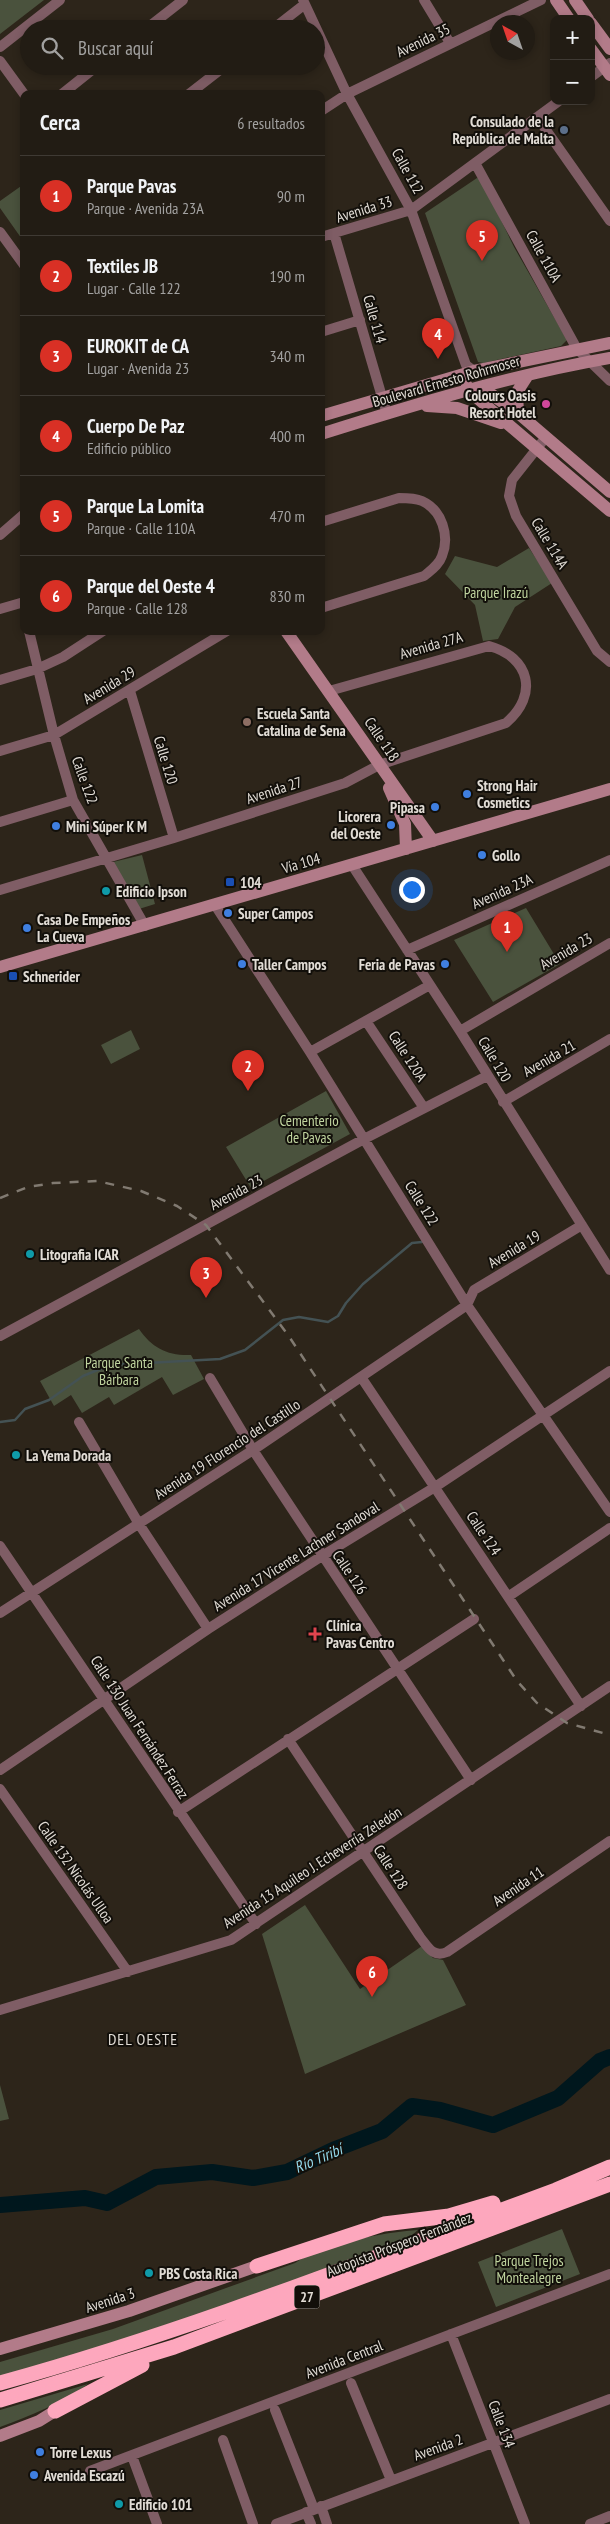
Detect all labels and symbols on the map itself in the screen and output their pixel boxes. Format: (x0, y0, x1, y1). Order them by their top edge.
north arrow (490, 15, 535, 60)
street label: Avenida 35 (393, 19, 453, 61)
place label: Consulado de la República de Malta (453, 112, 554, 148)
marker: Consulado de la República de Malta (558, 124, 570, 136)
street label: Calle 112 (388, 145, 428, 197)
street label: Avenida 33 (334, 191, 394, 227)
pin: 5 (466, 220, 498, 261)
street label: Calle 110A (522, 227, 566, 286)
street label: Calle 114 (359, 293, 391, 346)
pin: 4 (422, 318, 454, 359)
street label: Boulevard Ernesto Rohrmoser (370, 351, 523, 411)
place label: Colours Oasis Resort Hotel (465, 386, 536, 422)
marker: Colours Oasis Resort Hotel (540, 398, 552, 410)
street label: Calle 114A (527, 514, 573, 573)
park label: Parque Irazú (464, 583, 528, 602)
street label: Avenida 27A (397, 627, 465, 663)
street label: Avenida 29 (79, 662, 139, 708)
place label: Escuela Santa Catalina de Sena (257, 704, 346, 740)
street label: Calle 118 (360, 713, 404, 765)
marker: Escuela Santa Catalina de Sena (241, 716, 253, 728)
street label: Calle 120 (150, 734, 182, 787)
street label: Calle 122 (68, 754, 102, 806)
street label: Avenida 27 (244, 772, 304, 808)
place label: Strong Hair Cosmetics (477, 776, 538, 812)
marker: Strong Hair Cosmetics (461, 788, 473, 800)
place label: Pipasa (390, 798, 425, 817)
marker: Pipasa (429, 801, 441, 813)
place label: Licorera del Oeste (331, 807, 381, 843)
place label: Mini Súper K M (66, 817, 147, 836)
marker: Licorera del Oeste (385, 819, 397, 831)
marker: Mini Súper K M (50, 820, 62, 832)
place label: Gollo (492, 846, 520, 865)
street label: Vía 104 (279, 848, 323, 878)
marker: Gollo (476, 849, 488, 861)
street label: Avenida 23A (469, 869, 536, 913)
place label: 104 (240, 873, 262, 892)
marker: 104 (224, 876, 236, 888)
your location (399, 877, 425, 903)
place label: Edificio Ipson (116, 882, 187, 901)
marker: Edificio Ipson (100, 885, 112, 897)
place label: Super Campos (238, 904, 313, 923)
marker: Super Campos (222, 907, 234, 919)
place label: Casa De Empeños La Cueva (37, 910, 130, 946)
pin: 1 (491, 911, 523, 952)
marker: Casa De Empeños La Cueva (21, 922, 33, 934)
street label: Avenida 23 (536, 928, 596, 974)
place label: Taller Campos (252, 955, 327, 974)
place label: Feria de Pavas (359, 955, 435, 974)
marker: Taller Campos (236, 958, 248, 970)
marker: Feria de Pavas (439, 958, 451, 970)
place label: Schnerider (23, 967, 81, 986)
marker: Schnerider (7, 970, 19, 982)
street label: Calle 120A (385, 1027, 432, 1086)
street label: Calle 120 (474, 1033, 516, 1085)
street label: Avenida 21 (519, 1035, 579, 1081)
pin: 2 (232, 1050, 264, 1091)
park label: Cementerio de Pavas (279, 1111, 339, 1147)
street label: Avenida 23 (206, 1170, 266, 1214)
street label: Calle 122 (401, 1177, 443, 1229)
street label: Avenida 19 (484, 1226, 544, 1272)
place label: Litografia ICAR (40, 1245, 120, 1264)
marker: Litografia ICAR (24, 1248, 36, 1260)
pin: 3 (190, 1257, 222, 1298)
park label: Parque Santa Bárbara (85, 1353, 153, 1389)
street label: Avenida 19 Florencio del Castillo (150, 1395, 304, 1503)
place label: La Yema Dorada (26, 1446, 111, 1465)
marker: La Yema Dorada (10, 1449, 22, 1461)
street label: Avenida 17 Vicente Lachner Sandoval (209, 1497, 383, 1615)
street label: Calle 124 (462, 1507, 506, 1559)
street label: Calle 126 (328, 1546, 372, 1598)
place label: Clínica Pavas Centro (326, 1616, 395, 1652)
marker: Clínica Pavas Centro (308, 1627, 322, 1641)
street label: Calle 130 Juan Fernández Ferraz (87, 1652, 193, 1802)
street label: Avenida 13 Aquileo J. Echeverría Zeledón (219, 1802, 405, 1932)
street label: Calle 132 Nicolás Ulloa (34, 1817, 118, 1927)
street label: Calle 128 (370, 1841, 412, 1893)
street label: Avenida 11 (489, 1862, 547, 1910)
pin: 6 (356, 1956, 388, 1997)
district label: DEL OESTE (108, 2029, 178, 2049)
water label: Río Tiribí (291, 2138, 348, 2177)
street label: Autopista Próspero Fernández (324, 2207, 474, 2281)
park label: Parque Trejos Montealegre (495, 2251, 563, 2287)
place label: PBS Costa Rica (159, 2264, 237, 2283)
marker: PBS Costa Rica (143, 2267, 155, 2279)
street label: Avenida 3 (83, 2283, 137, 2317)
road number: 27 (294, 2286, 320, 2308)
street label: Avenida Central (303, 2335, 386, 2382)
street label: Calle 134 (484, 2398, 520, 2451)
street label: Avenida 2 (411, 2429, 465, 2465)
place label: Torre Lexus (50, 2443, 111, 2462)
marker: Torre Lexus (34, 2446, 46, 2458)
place label: Avenida Escazú (43, 2466, 125, 2485)
marker: Avenida Escazú (28, 2469, 40, 2481)
place label: Edificio 101 (129, 2495, 192, 2514)
marker: Edificio 101 (113, 2498, 125, 2510)

